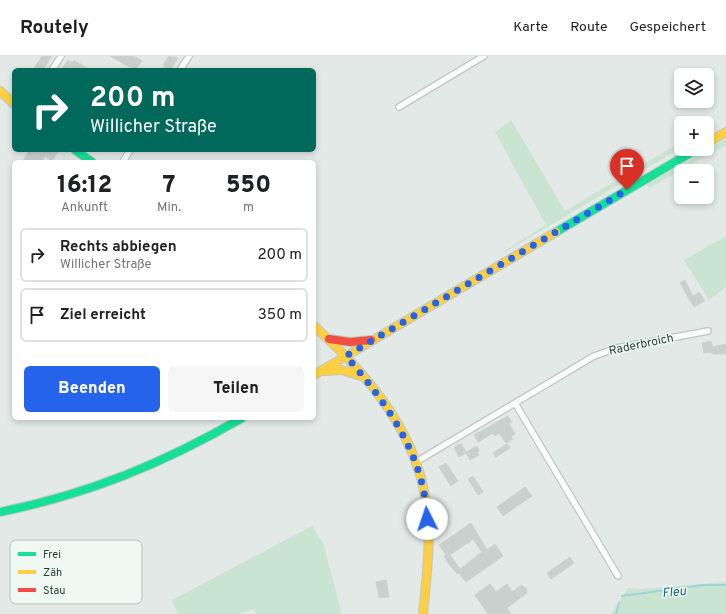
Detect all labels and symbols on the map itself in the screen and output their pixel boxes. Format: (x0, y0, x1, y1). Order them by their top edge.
pin (610, 149, 644, 190)
street label: Raderbroich (607, 330, 675, 360)
position arrow (406, 498, 448, 540)
legend (10, 540, 142, 604)
text: Frei (43, 548, 61, 562)
text: Zäh (43, 566, 62, 580)
text: Stau (43, 584, 66, 598)
water label: Fleu (661, 584, 688, 602)

